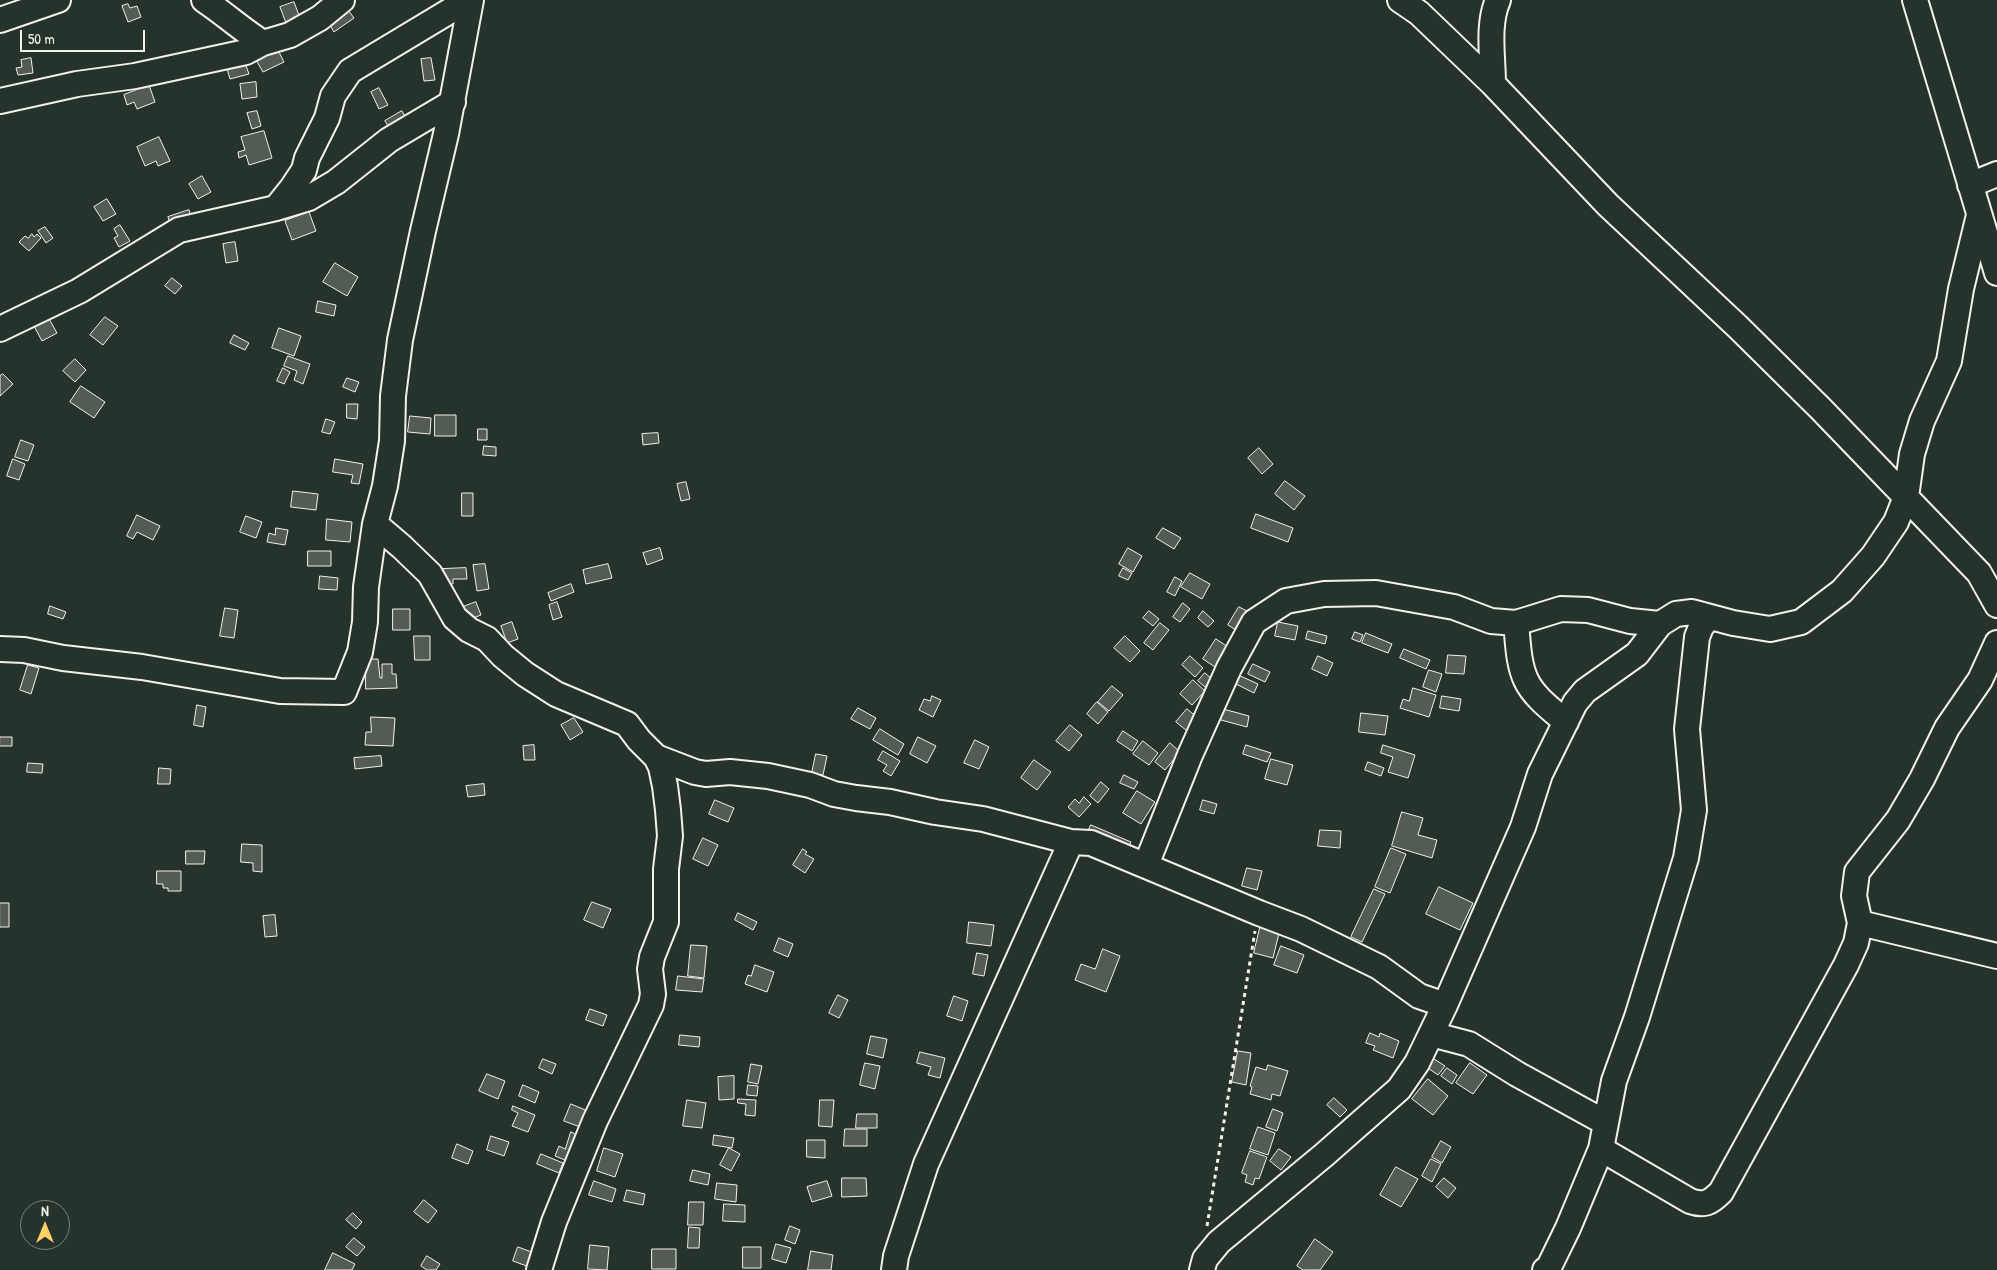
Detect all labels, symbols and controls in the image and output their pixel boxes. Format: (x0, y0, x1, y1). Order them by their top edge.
scale bar (22, 20, 148, 52)
text: 50 m (28, 28, 55, 49)
north arrow (20, 1200, 70, 1250)
text: N (41, 1201, 49, 1220)

